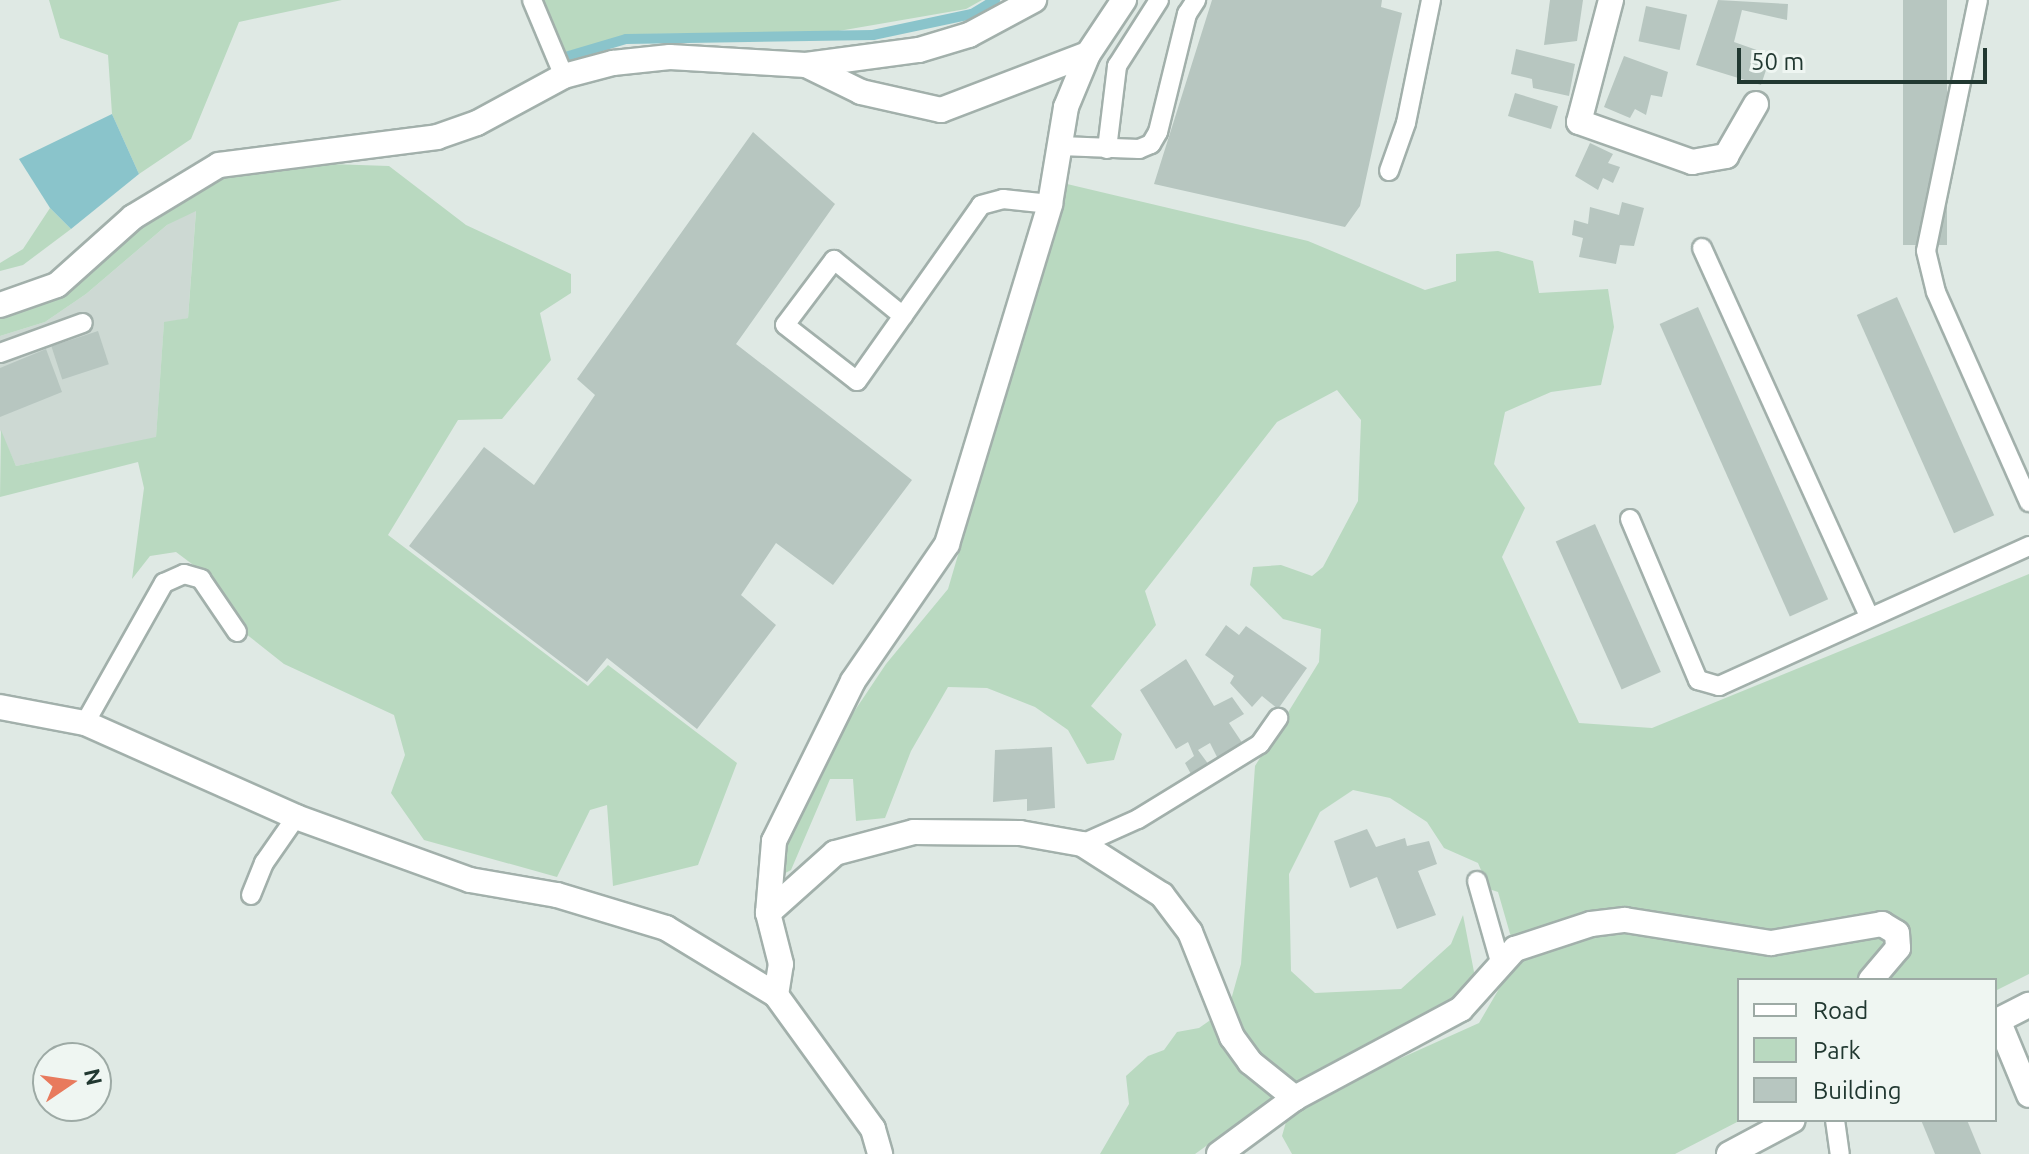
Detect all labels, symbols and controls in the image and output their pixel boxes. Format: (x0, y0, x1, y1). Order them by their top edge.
scale bar (1741, 32, 1991, 82)
text: 50 m (1751, 48, 1804, 75)
legend (1737, 978, 1997, 1122)
text: Road (1813, 997, 1868, 1024)
text: Park (1813, 1037, 1861, 1064)
north arrow (32, 1042, 112, 1122)
text: N (80, 1066, 108, 1088)
text: Building (1813, 1077, 1901, 1104)

